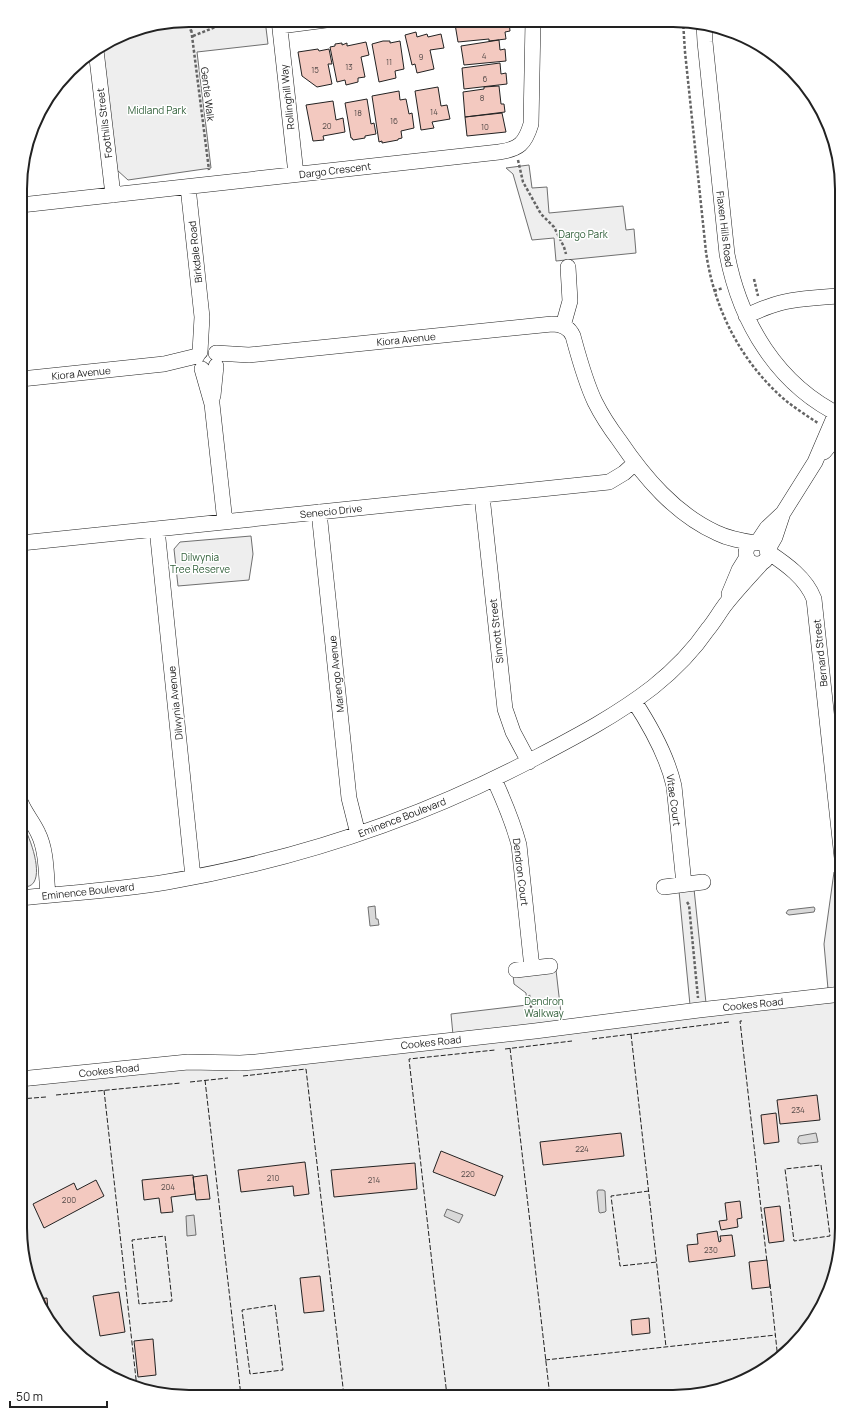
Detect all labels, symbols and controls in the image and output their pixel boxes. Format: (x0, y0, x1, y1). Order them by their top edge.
house number: 4 (482, 50, 487, 61)
house number: 9 (419, 51, 424, 62)
house number: 11 (386, 56, 392, 67)
house number: 13 (345, 61, 353, 72)
street label: Rollinghill Way (277, 63, 297, 130)
house number: 15 (311, 64, 319, 75)
street label: Gentle Walk (198, 66, 218, 123)
house number: 6 (483, 73, 488, 84)
street label: Foothills Street (93, 87, 115, 159)
house number: 8 (480, 92, 485, 103)
park label: Midland Park (128, 103, 187, 117)
house number: 14 (430, 106, 438, 117)
house number: 18 (354, 107, 362, 118)
house number: 16 (390, 115, 398, 126)
house number: 20 (322, 120, 332, 131)
house number: 10 (481, 121, 489, 132)
street label: Dargo Crescent (298, 159, 372, 181)
street label: Flaxen Hills Road (713, 190, 737, 268)
street label: Birkdale Road (185, 220, 205, 284)
park label: Dargo Park (558, 227, 609, 241)
street label: Kiora Avenue (376, 329, 436, 349)
street label: Kiora Avenue (51, 363, 111, 383)
street label: Senecio Drive (299, 501, 363, 521)
park label: Dilwynia Tree Reserve (170, 550, 230, 576)
street label: Sinnott Street (486, 598, 506, 664)
street label: Bernard Street (809, 619, 831, 687)
street label: Marengo Avenue (325, 635, 347, 713)
street label: Dilwynia Avenue (164, 665, 186, 741)
street label: Vitae Court (663, 773, 685, 827)
street label: Eminence Boulevard (356, 794, 448, 840)
street label: Dendron Court (510, 837, 532, 907)
street label: Eminence Boulevard (41, 879, 135, 903)
park label: Dendron Walkway (524, 994, 565, 1020)
street label: Cookes Road (722, 994, 784, 1014)
street label: Cookes Road (400, 1032, 462, 1052)
street label: Cookes Road (78, 1060, 140, 1080)
house number: 234 (791, 1104, 805, 1115)
house number: 224 (575, 1143, 589, 1154)
house number: 220 (461, 1168, 475, 1179)
house number: 210 (267, 1172, 279, 1183)
house number: 214 (368, 1174, 380, 1185)
house number: 204 (161, 1181, 175, 1192)
house number: 200 (62, 1194, 76, 1205)
house number: 230 (704, 1244, 718, 1255)
scale bar (10, 1383, 107, 1409)
text: 50 m (16, 1388, 43, 1405)

